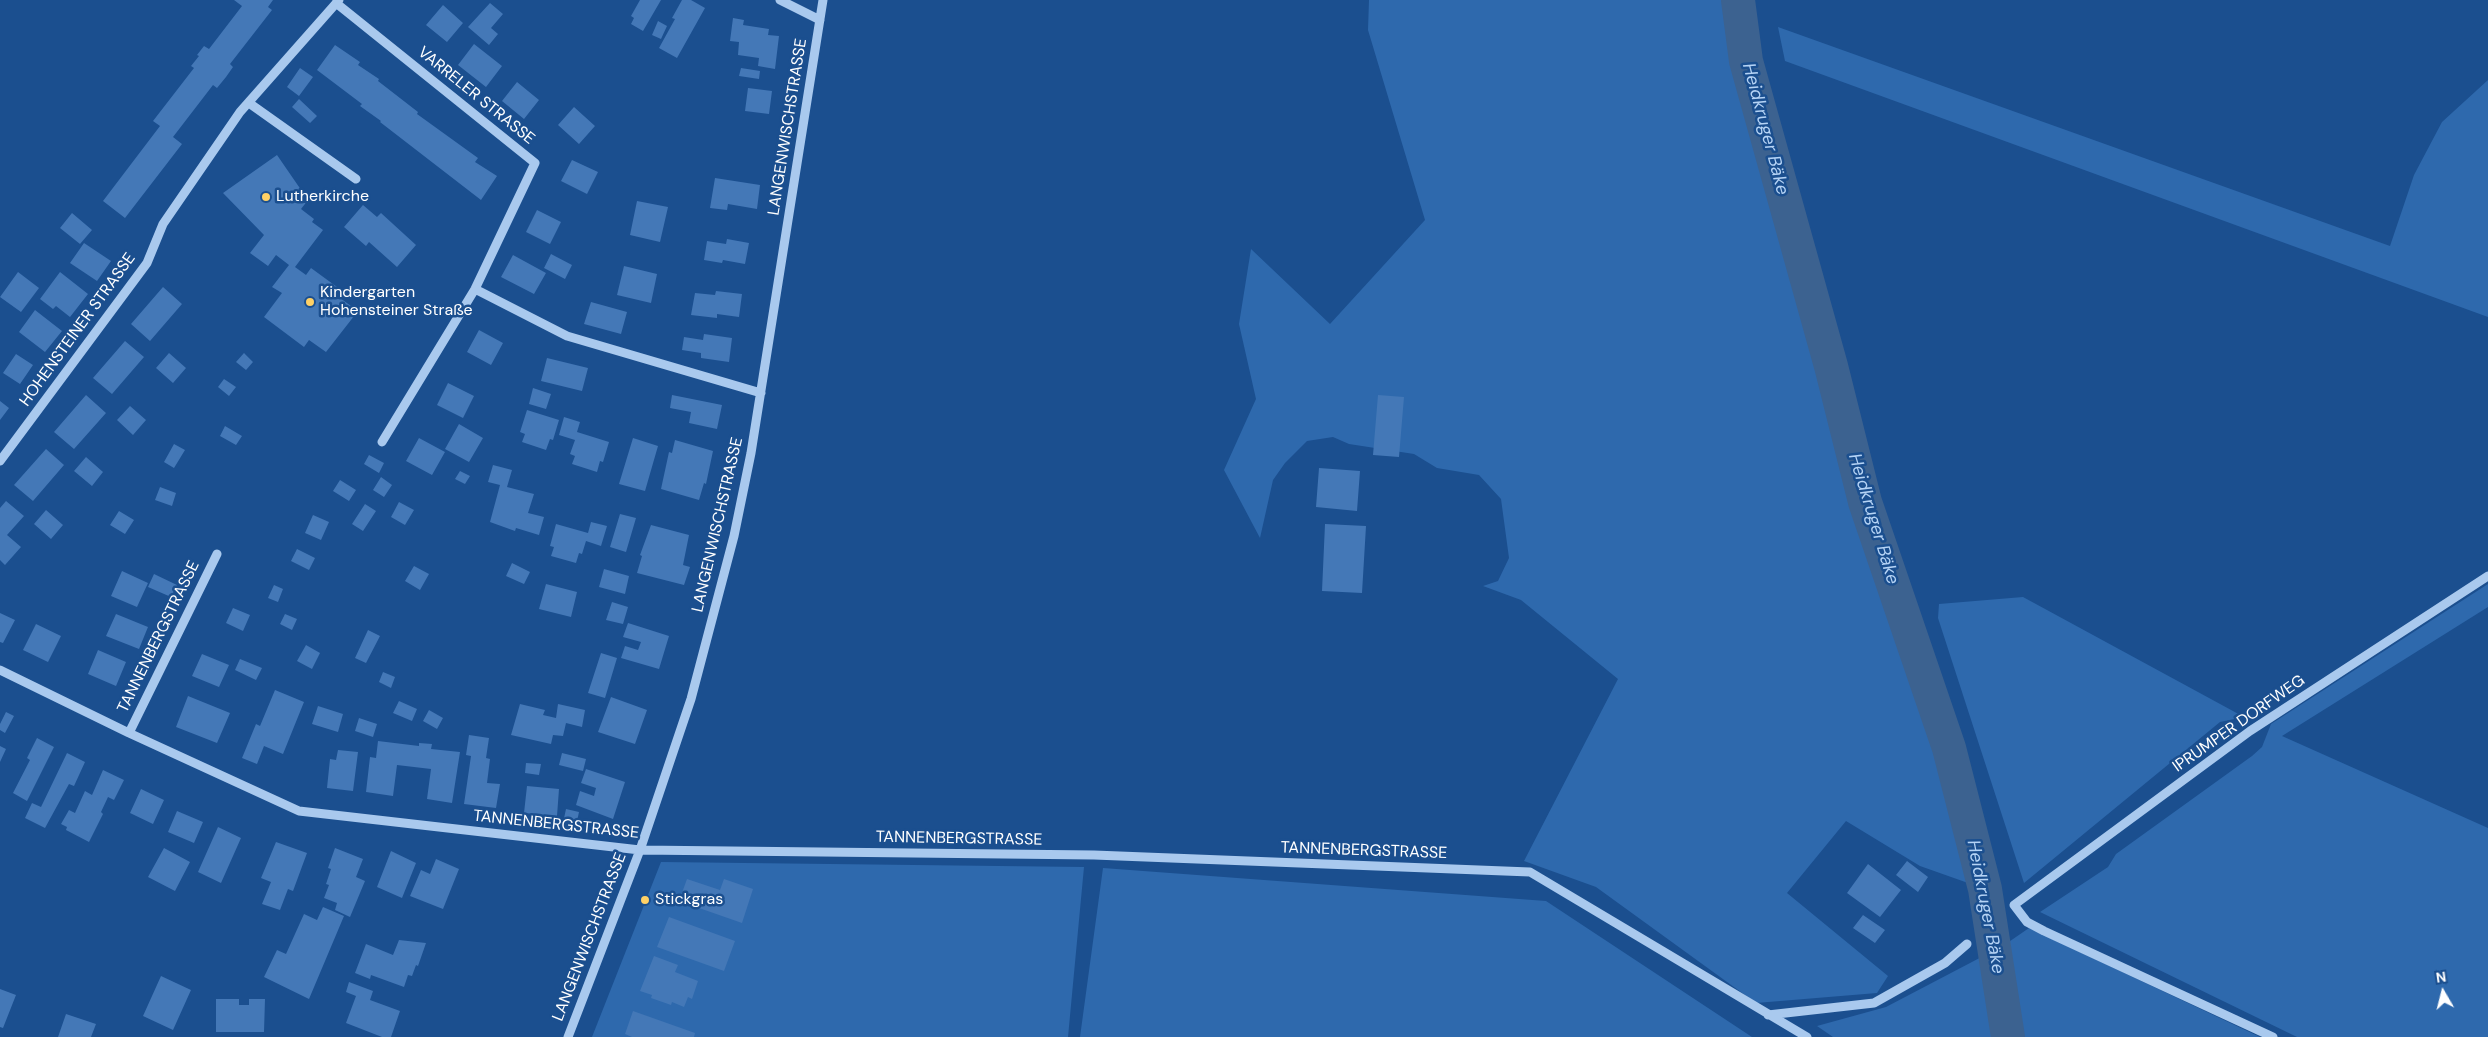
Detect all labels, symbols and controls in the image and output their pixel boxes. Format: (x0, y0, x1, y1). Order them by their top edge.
street label: LANGENWISCHSTRASSE (765, 37, 811, 217)
street label: VARRELER STRASSE (414, 43, 538, 149)
water label: Heidkruger Bäke (1737, 61, 1793, 197)
place label: Lutherkirche (276, 187, 369, 207)
marker: Lutherkirche (260, 191, 272, 203)
street label: HOHENSTEINER STRASSE (16, 250, 140, 410)
place label: Kindergarten Hohensteiner Straße (320, 283, 473, 321)
marker: Kindergarten Hohensteiner Straße (304, 296, 316, 308)
street label: LANGENWISCHSTRASSE (689, 436, 747, 614)
water label: Heidkruger Bäke (1843, 451, 1903, 587)
street label: TANNENBERGSTRASSE (114, 558, 204, 716)
street label: IPRUMPER DORFWEG (2169, 671, 2309, 777)
street label: TANNENBERGSTRASSE (472, 807, 640, 843)
street label: TANNENBERGSTRASSE (876, 828, 1042, 850)
street label: TANNENBERGSTRASSE (1280, 838, 1448, 864)
water label: Heidkruger Bäke (1961, 838, 2009, 976)
street label: LANGENWISCHSTRASSE (549, 850, 631, 1024)
place label: Stickgras (655, 890, 723, 910)
marker: Stickgras (639, 894, 651, 906)
north arrow (2418, 967, 2468, 1017)
text: N (2435, 968, 2447, 987)

